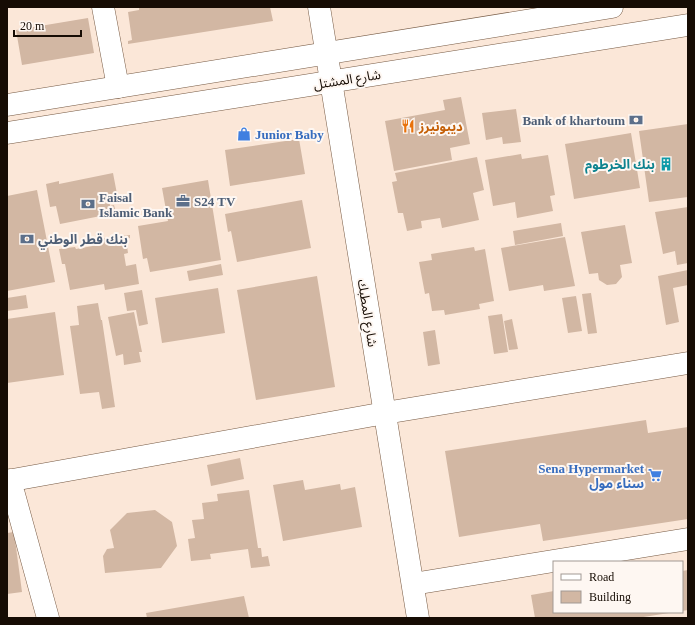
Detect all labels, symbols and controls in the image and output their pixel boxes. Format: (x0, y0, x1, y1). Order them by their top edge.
scale bar (14, 12, 81, 38)
text: 20 m (20, 19, 45, 33)
street label: شارع المشتل (312, 67, 382, 95)
bank icon: Bank of khartoum (628, 112, 644, 128)
place label: Bank of khartoum (522, 113, 625, 128)
restaurant icon: ديبونيرز (400, 118, 416, 134)
place label: ديبونيرز (418, 119, 463, 134)
shop icon: Junior Baby (236, 126, 252, 142)
place label: Junior Baby (255, 127, 324, 142)
building icon: بنك الخرطوم (658, 156, 674, 172)
place label: بنك الخرطوم (585, 157, 655, 174)
place label: Faisal Islamic Bank (99, 190, 173, 220)
office icon: S24 TV (175, 193, 191, 209)
place label: S24 TV (194, 194, 236, 209)
bank icon: Faisal Islamic Bank (80, 196, 96, 212)
bank icon: بنك قطر الوطني (19, 231, 35, 247)
place label: بنك قطر الوطني (38, 232, 128, 250)
street label: شارع المطبك (352, 278, 380, 348)
place label: Sena Hypermarket سناء مول (538, 461, 645, 491)
supermarket icon: Sena Hypermarket سناء مول (647, 467, 663, 483)
legend (553, 561, 683, 613)
text: Road (589, 570, 614, 584)
text: Building (589, 590, 631, 604)

